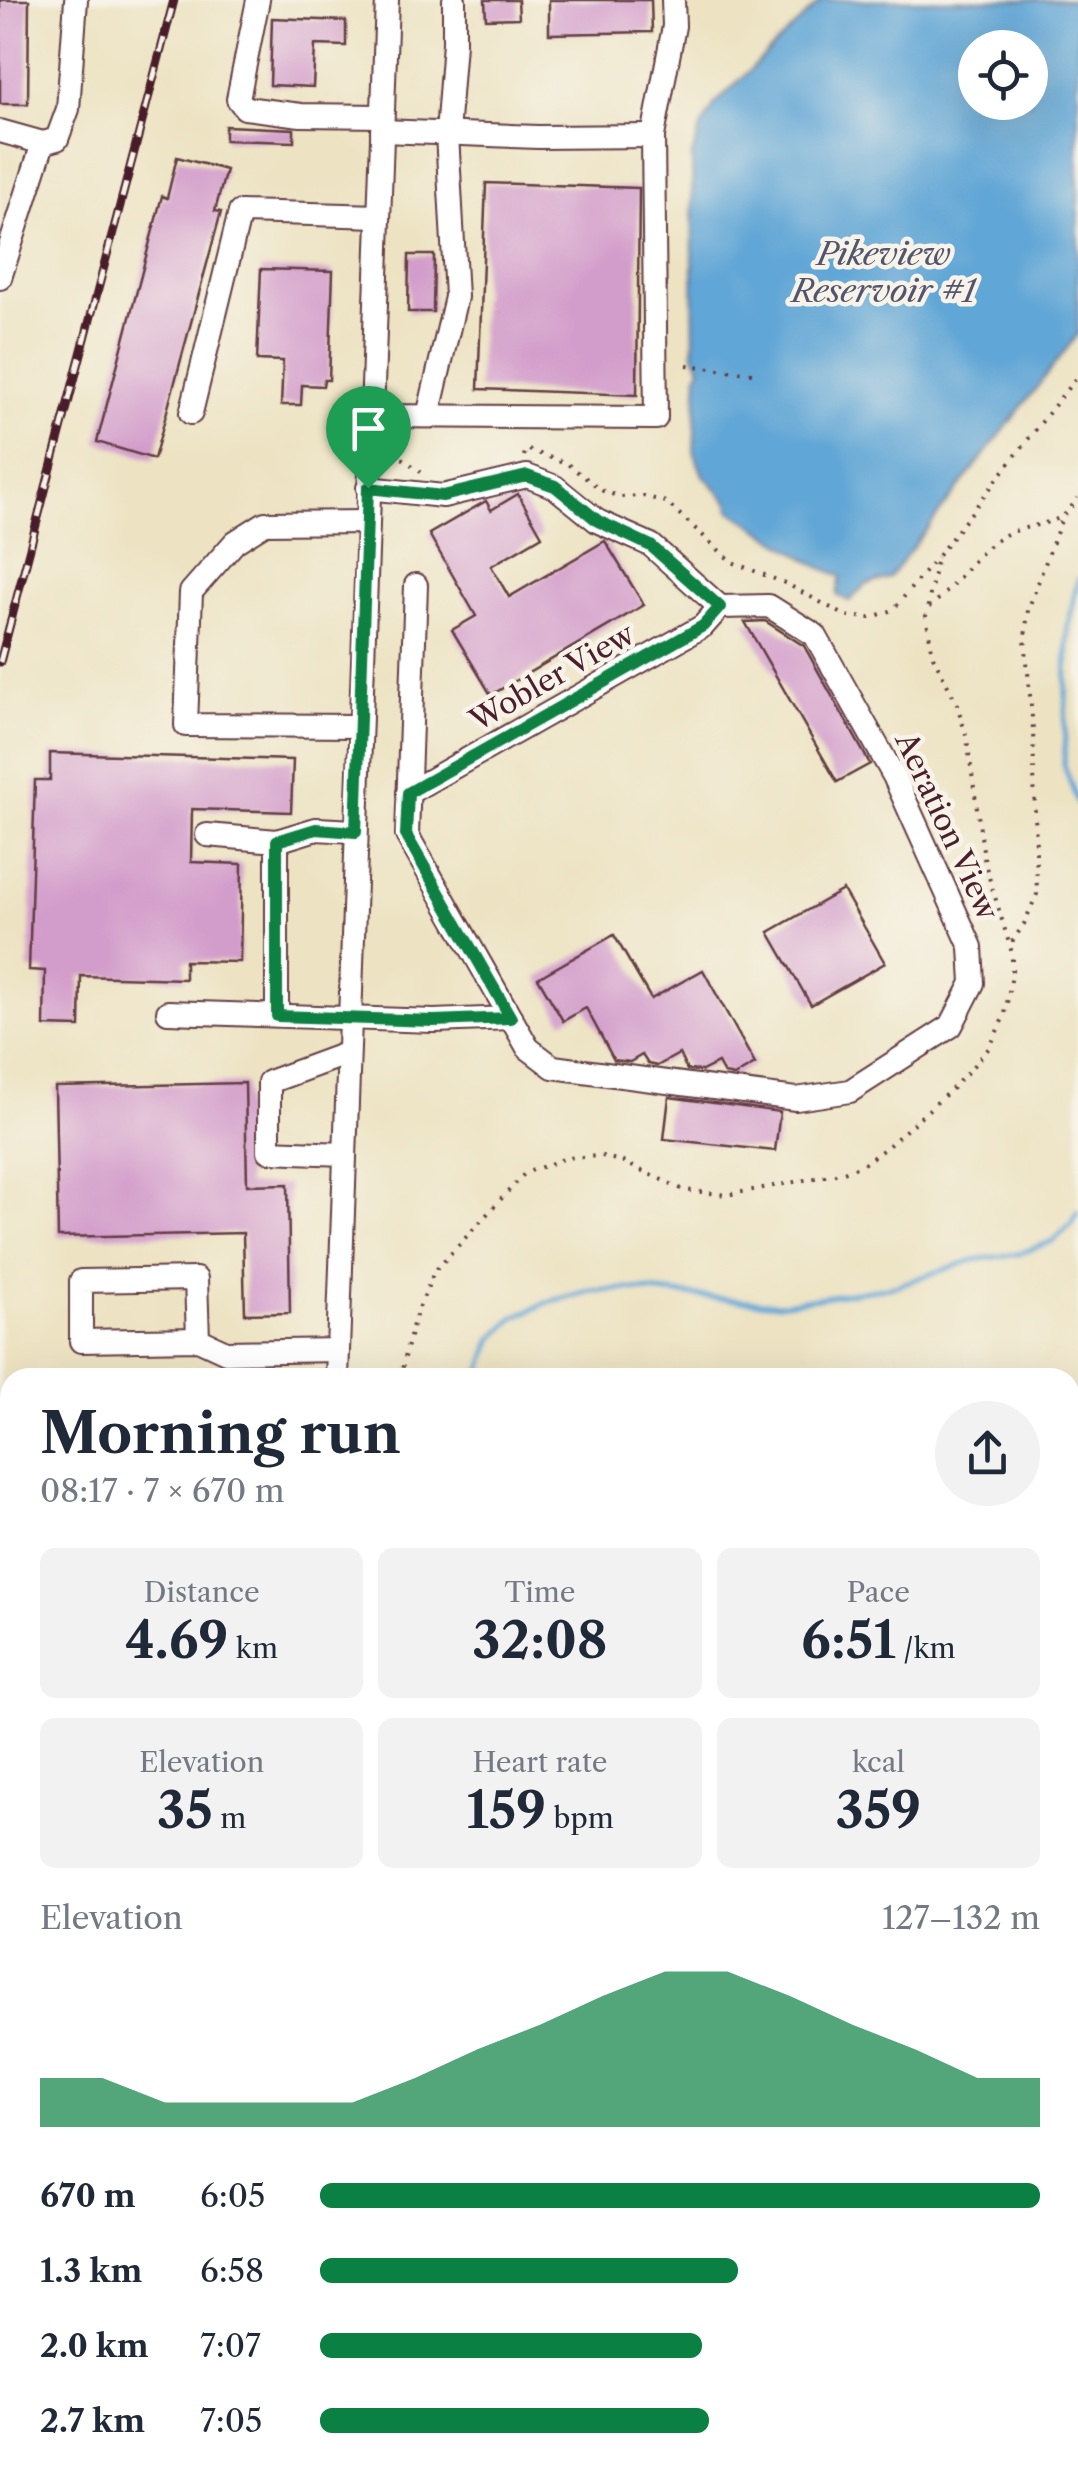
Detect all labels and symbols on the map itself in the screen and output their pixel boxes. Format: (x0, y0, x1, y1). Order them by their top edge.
water label: Pikeview Reservoir #1 (789, 234, 978, 310)
pin (326, 386, 411, 489)
street label: Wobler View (462, 615, 642, 739)
street label: Aeration View (887, 725, 1007, 927)

